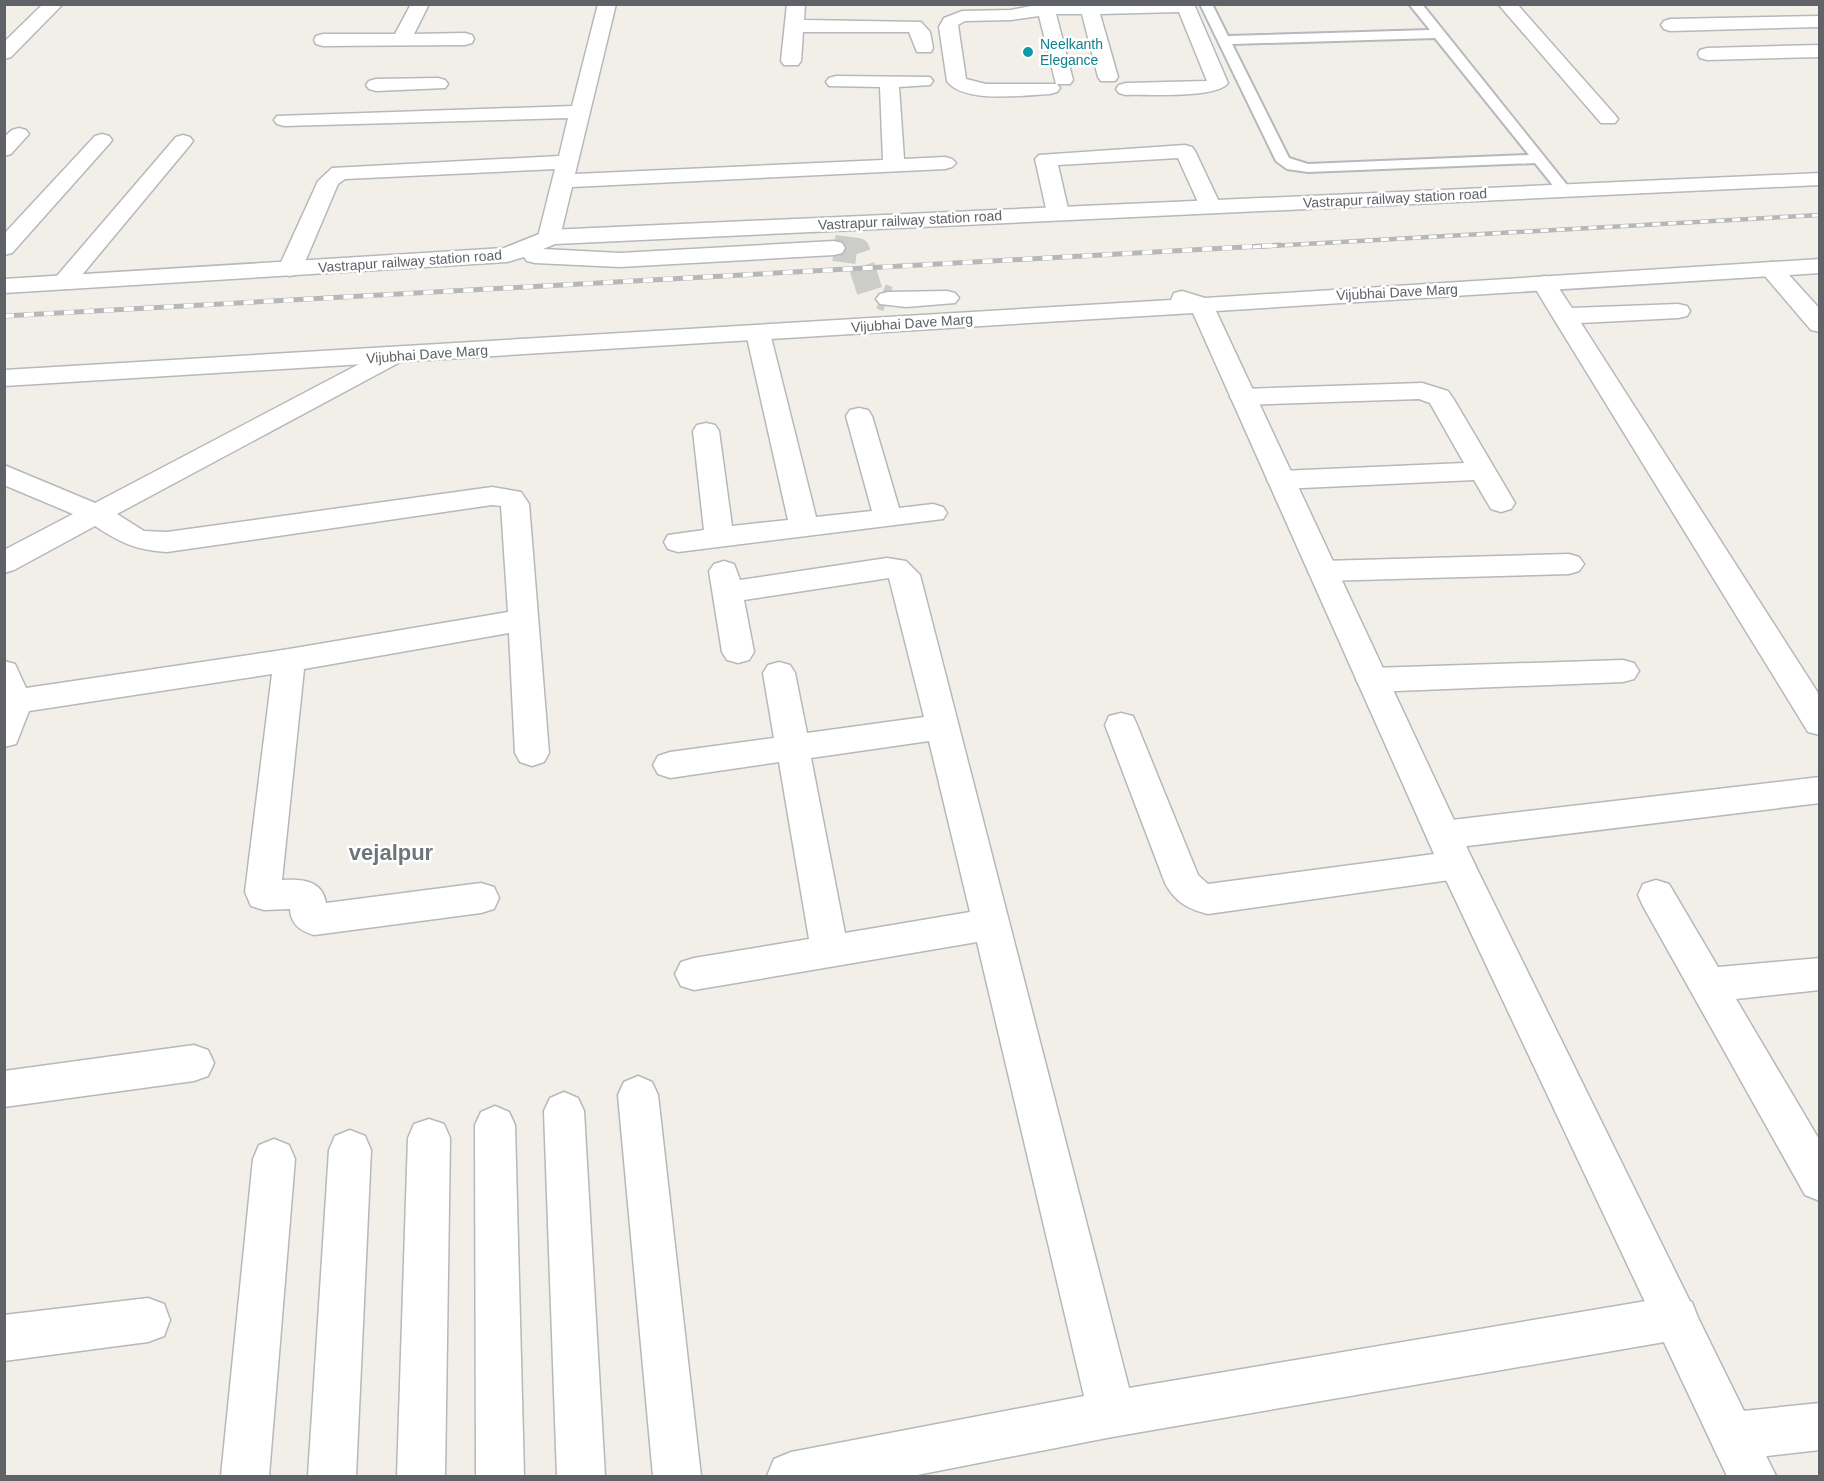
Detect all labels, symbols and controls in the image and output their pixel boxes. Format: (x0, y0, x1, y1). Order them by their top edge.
place label: Neelkanth Elegance (1040, 36, 1103, 68)
marker: Neelkanth Elegance (1021, 45, 1035, 59)
street label: Vastrapur railway station road (1303, 185, 1487, 211)
street label: Vastrapur railway station road (818, 207, 1002, 233)
street label: Vastrapur railway station road (318, 247, 502, 275)
street label: Vijubhai Dave Marg (1336, 281, 1458, 303)
street label: Vijubhai Dave Marg (851, 311, 973, 335)
street label: Vijubhai Dave Marg (366, 342, 488, 366)
district label: vejalpur (349, 840, 434, 865)

